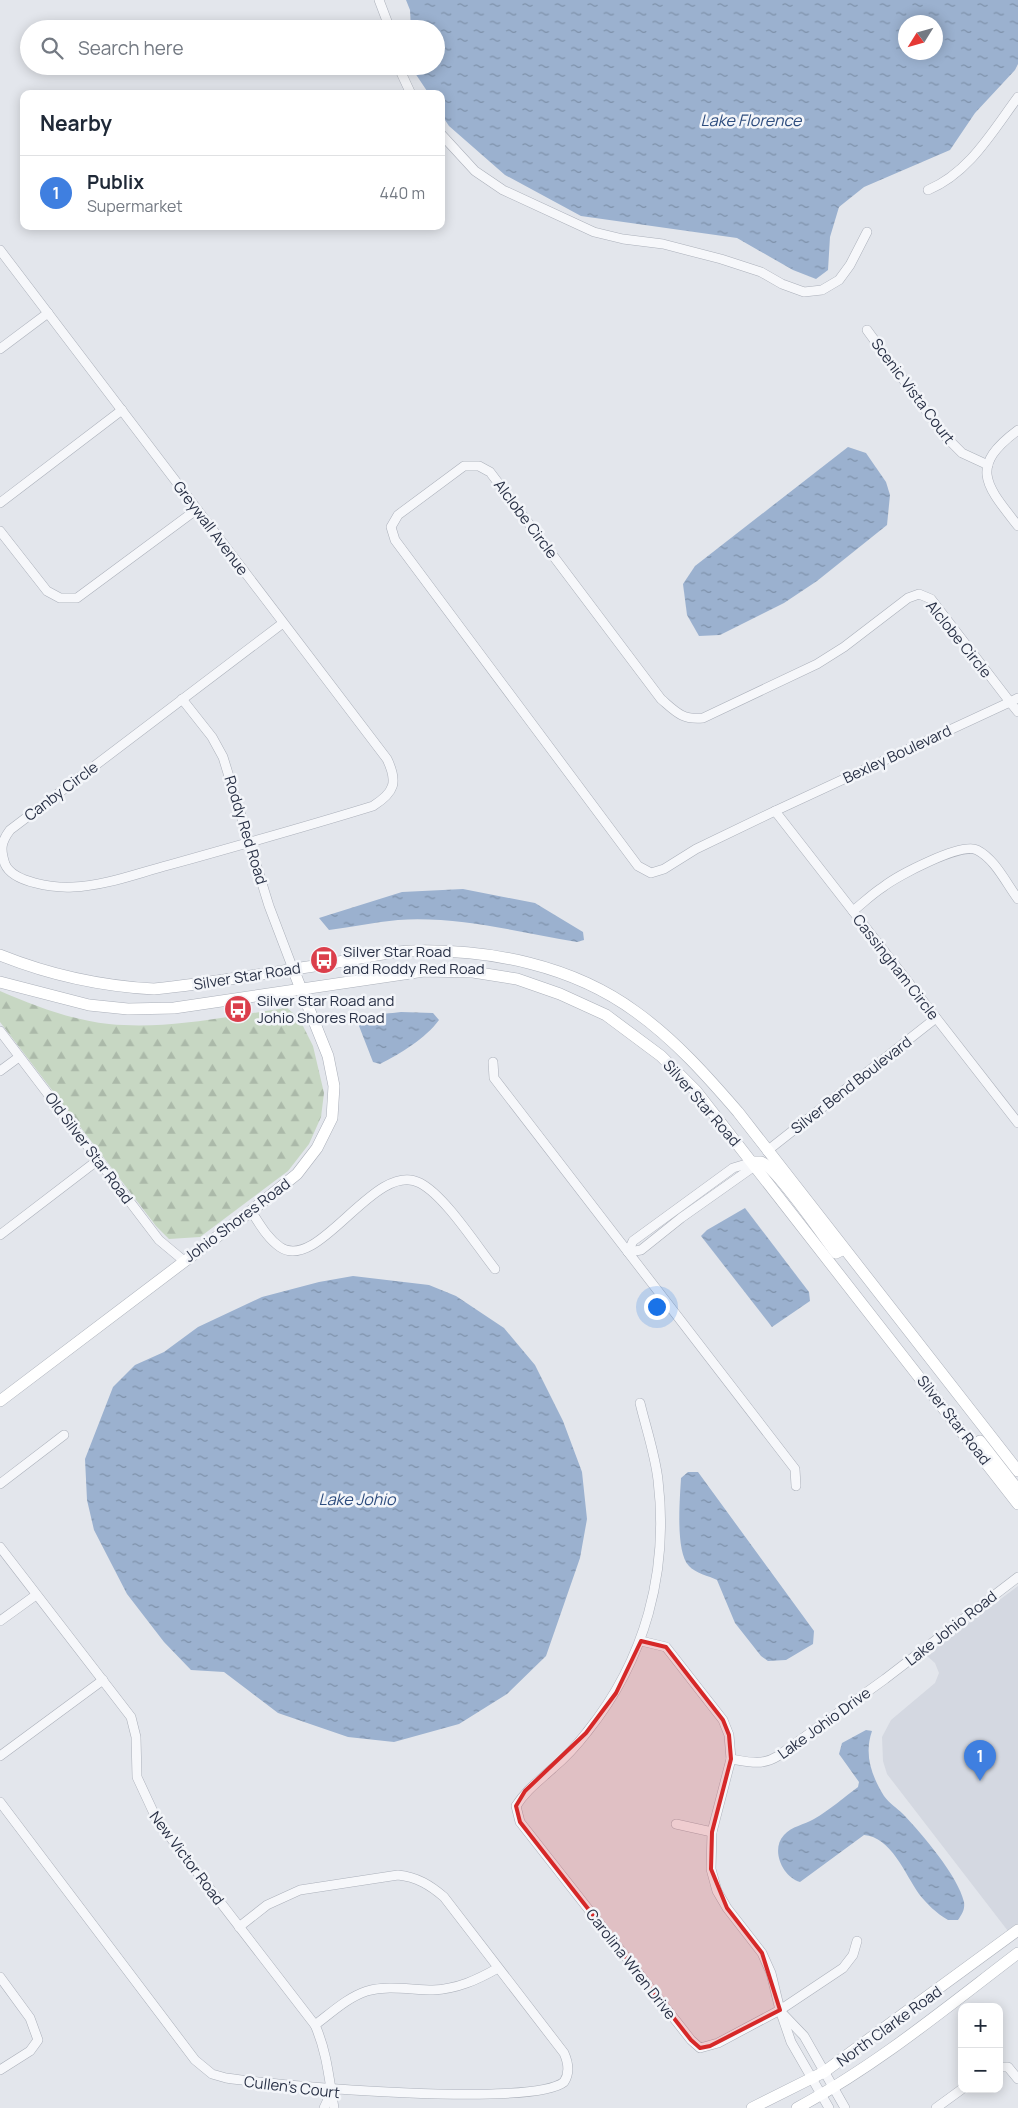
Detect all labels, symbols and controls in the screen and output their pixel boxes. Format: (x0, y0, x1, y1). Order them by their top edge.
north arrow (898, 15, 943, 60)
search box (20, 20, 445, 75)
icon: search (38, 34, 66, 62)
text: Search here (78, 35, 184, 61)
text: Nearby (40, 109, 112, 137)
water label: Lake Florence (701, 109, 803, 131)
text: Publix (87, 169, 144, 195)
text: 1 (52, 182, 60, 204)
text: 440 m (379, 182, 425, 204)
text: Supermarket (87, 195, 183, 217)
street label: Scenic Vista Court (866, 334, 960, 448)
street label: Alclobe Circle (489, 475, 563, 563)
street label: Greywall Avenue (169, 477, 254, 580)
street label: Alclobe Circle (921, 596, 997, 682)
street label: Bexley Boulevard (839, 720, 955, 788)
street label: Canby Circle (20, 756, 102, 826)
street label: Roddy Red Road (219, 773, 273, 887)
street label: Cassingham Circle (848, 910, 944, 1024)
place label: Silver Star Road and Roddy Red Road (343, 941, 485, 979)
bus stop icon: Silver Star Road and Roddy Red Road (309, 945, 339, 975)
street label: Silver Star Road (192, 957, 302, 995)
place label: Silver Star Road and Johio Shores Road (257, 990, 394, 1028)
bus stop icon: Silver Star Road and Johio Shores Road (223, 994, 253, 1024)
street label: Silver Bend Boulevard (786, 1031, 916, 1139)
street label: Silver Star Road (659, 1055, 745, 1151)
street label: Old Silver Star Road (40, 1088, 138, 1208)
street label: Johio Shores Road (180, 1173, 294, 1267)
your location (644, 1294, 670, 1320)
street label: Silver Star Road (912, 1371, 996, 1469)
water label: Lake Johio (319, 1488, 397, 1510)
street label: Lake Johio Road (901, 1586, 1001, 1670)
street label: Lake Johio Drive (773, 1682, 875, 1764)
pin: 1 (964, 1740, 996, 1781)
street label: New Victor Road (145, 1807, 229, 1909)
street label: Carolina Wren Drive (581, 1904, 681, 2024)
street label: North Clarke Road (832, 1981, 946, 2071)
map controls (958, 2003, 1003, 2093)
button: + (958, 2003, 1003, 2048)
button: − (958, 2048, 1003, 2093)
street label: Cullen's Court (243, 2071, 341, 2103)

